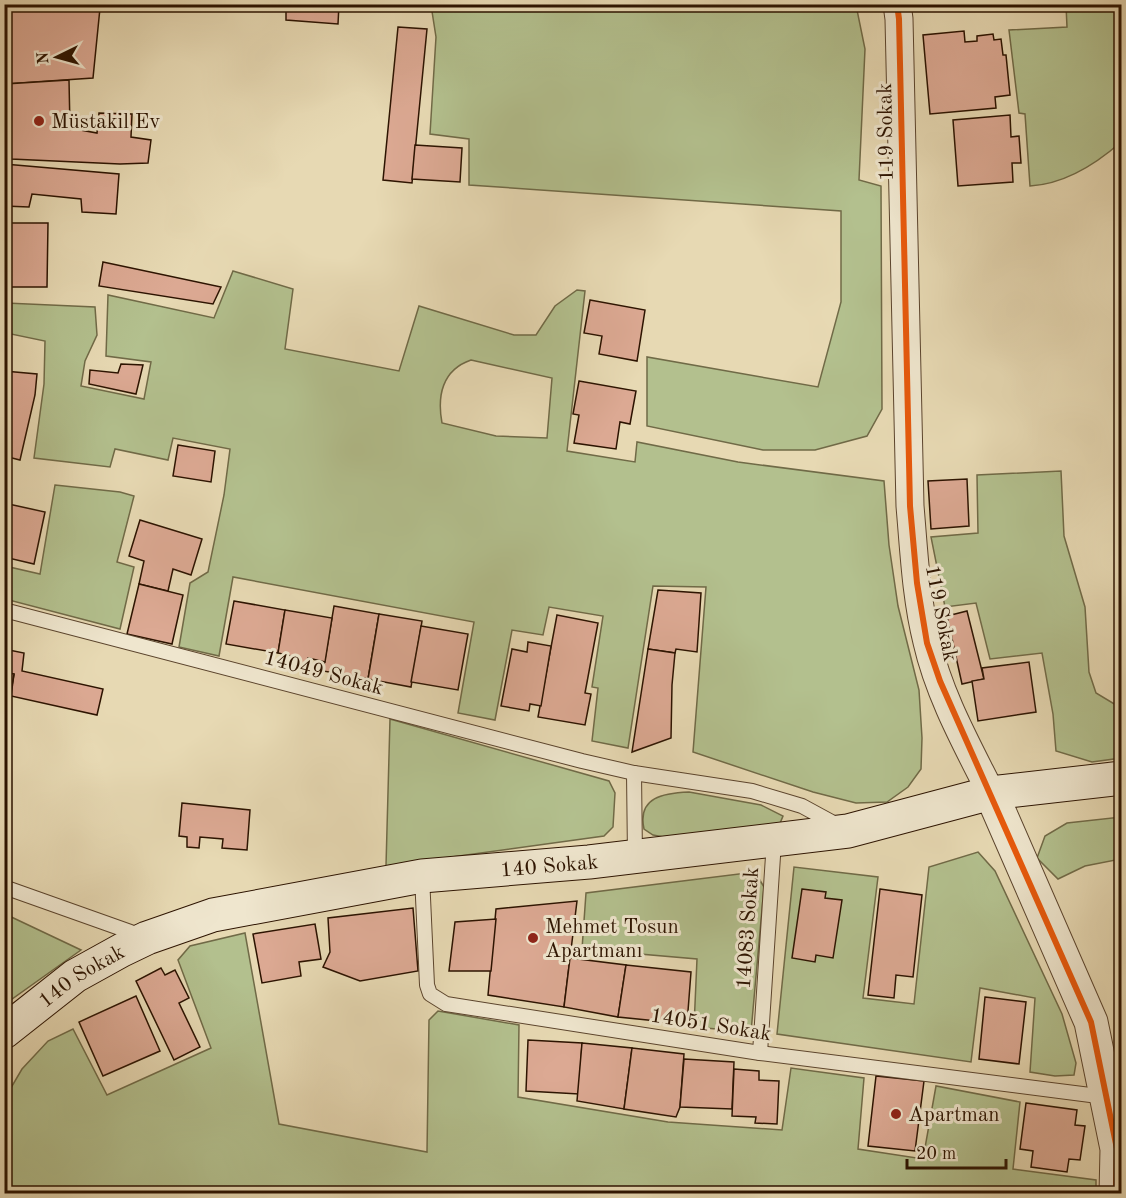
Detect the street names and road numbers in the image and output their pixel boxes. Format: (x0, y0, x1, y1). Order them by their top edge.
street label: 119 Sokak (875, 83, 898, 181)
street label: 119 Sokak (921, 563, 960, 663)
street label: 14049 Sokak (262, 647, 386, 699)
street label: 140 Sokak (500, 852, 600, 881)
street label: 14083 Sokak (734, 866, 763, 990)
street label: 140 Sokak (35, 942, 129, 1012)
street label: 14051 Sokak (649, 1006, 773, 1045)

